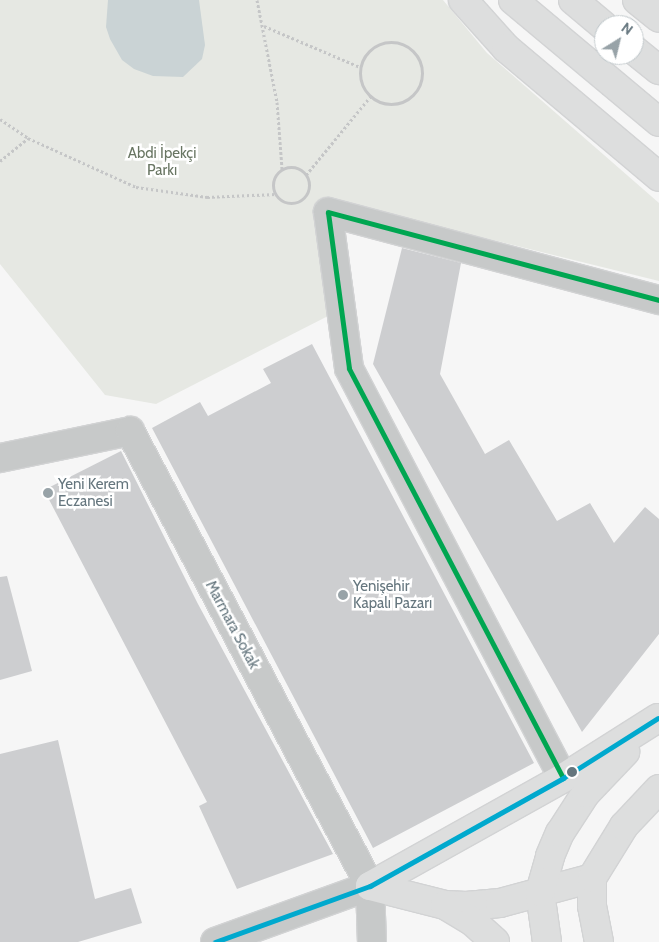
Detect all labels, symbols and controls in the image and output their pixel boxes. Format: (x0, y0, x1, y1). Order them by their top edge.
north arrow (594, 15, 644, 65)
text: N (618, 18, 637, 39)
park label: Abdi İpekçi Parkı (128, 144, 196, 179)
place label: Yeni Kerem Eczanesi (58, 475, 129, 510)
marker: Yeni Kerem Eczanesi (42, 487, 54, 499)
place label: Yenişehir Kapalı Pazarı (353, 577, 432, 612)
street label: Marmara Sokak (201, 578, 263, 672)
marker: Yenişehir Kapalı Pazarı (337, 589, 349, 601)
unlabelled marker (567, 767, 577, 777)

